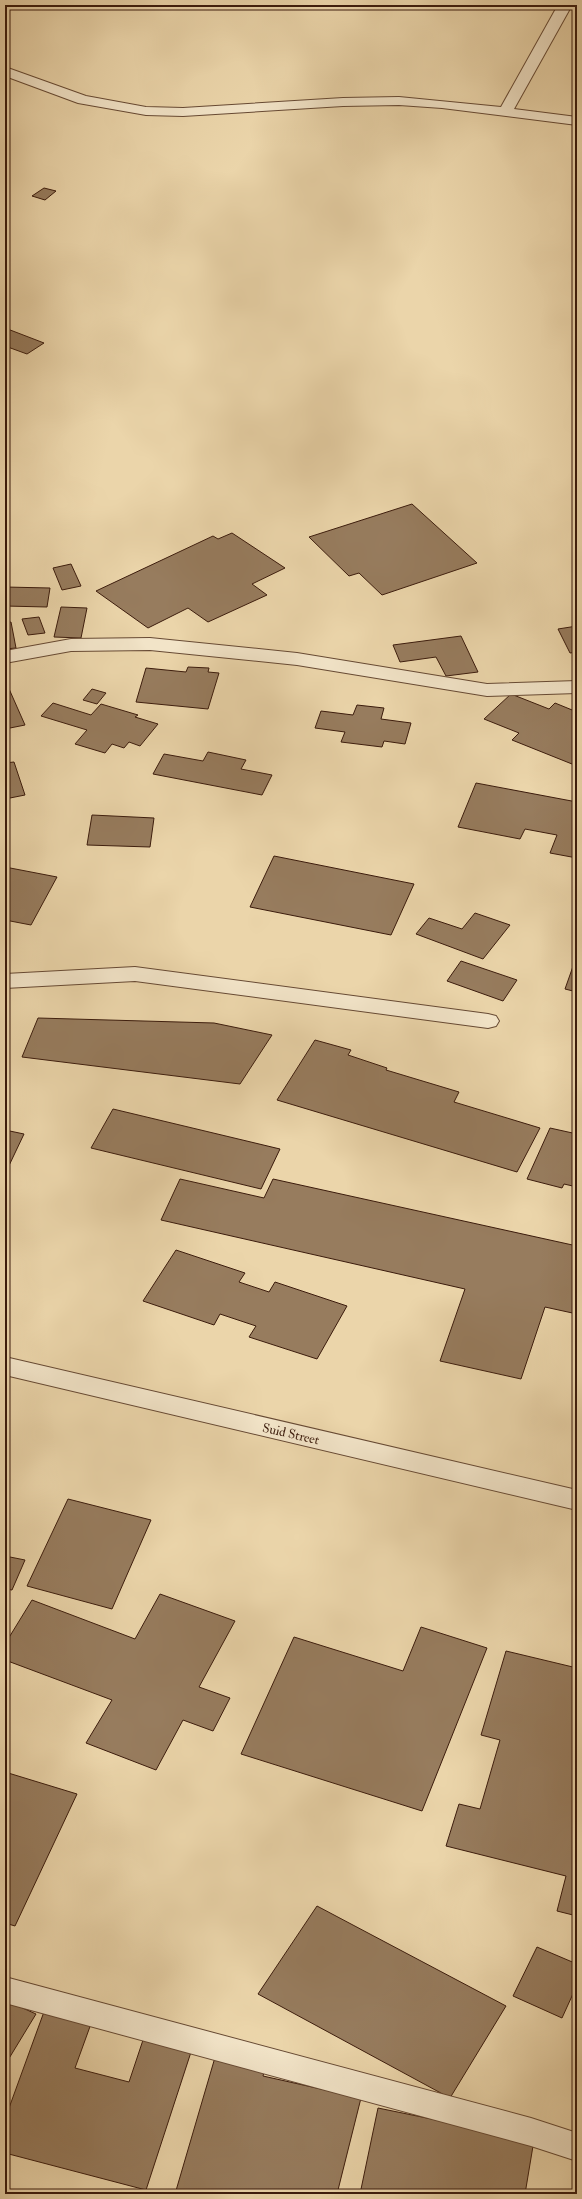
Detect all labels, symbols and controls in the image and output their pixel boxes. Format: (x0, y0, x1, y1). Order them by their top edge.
street label: Suid Street (261, 1420, 321, 1448)

